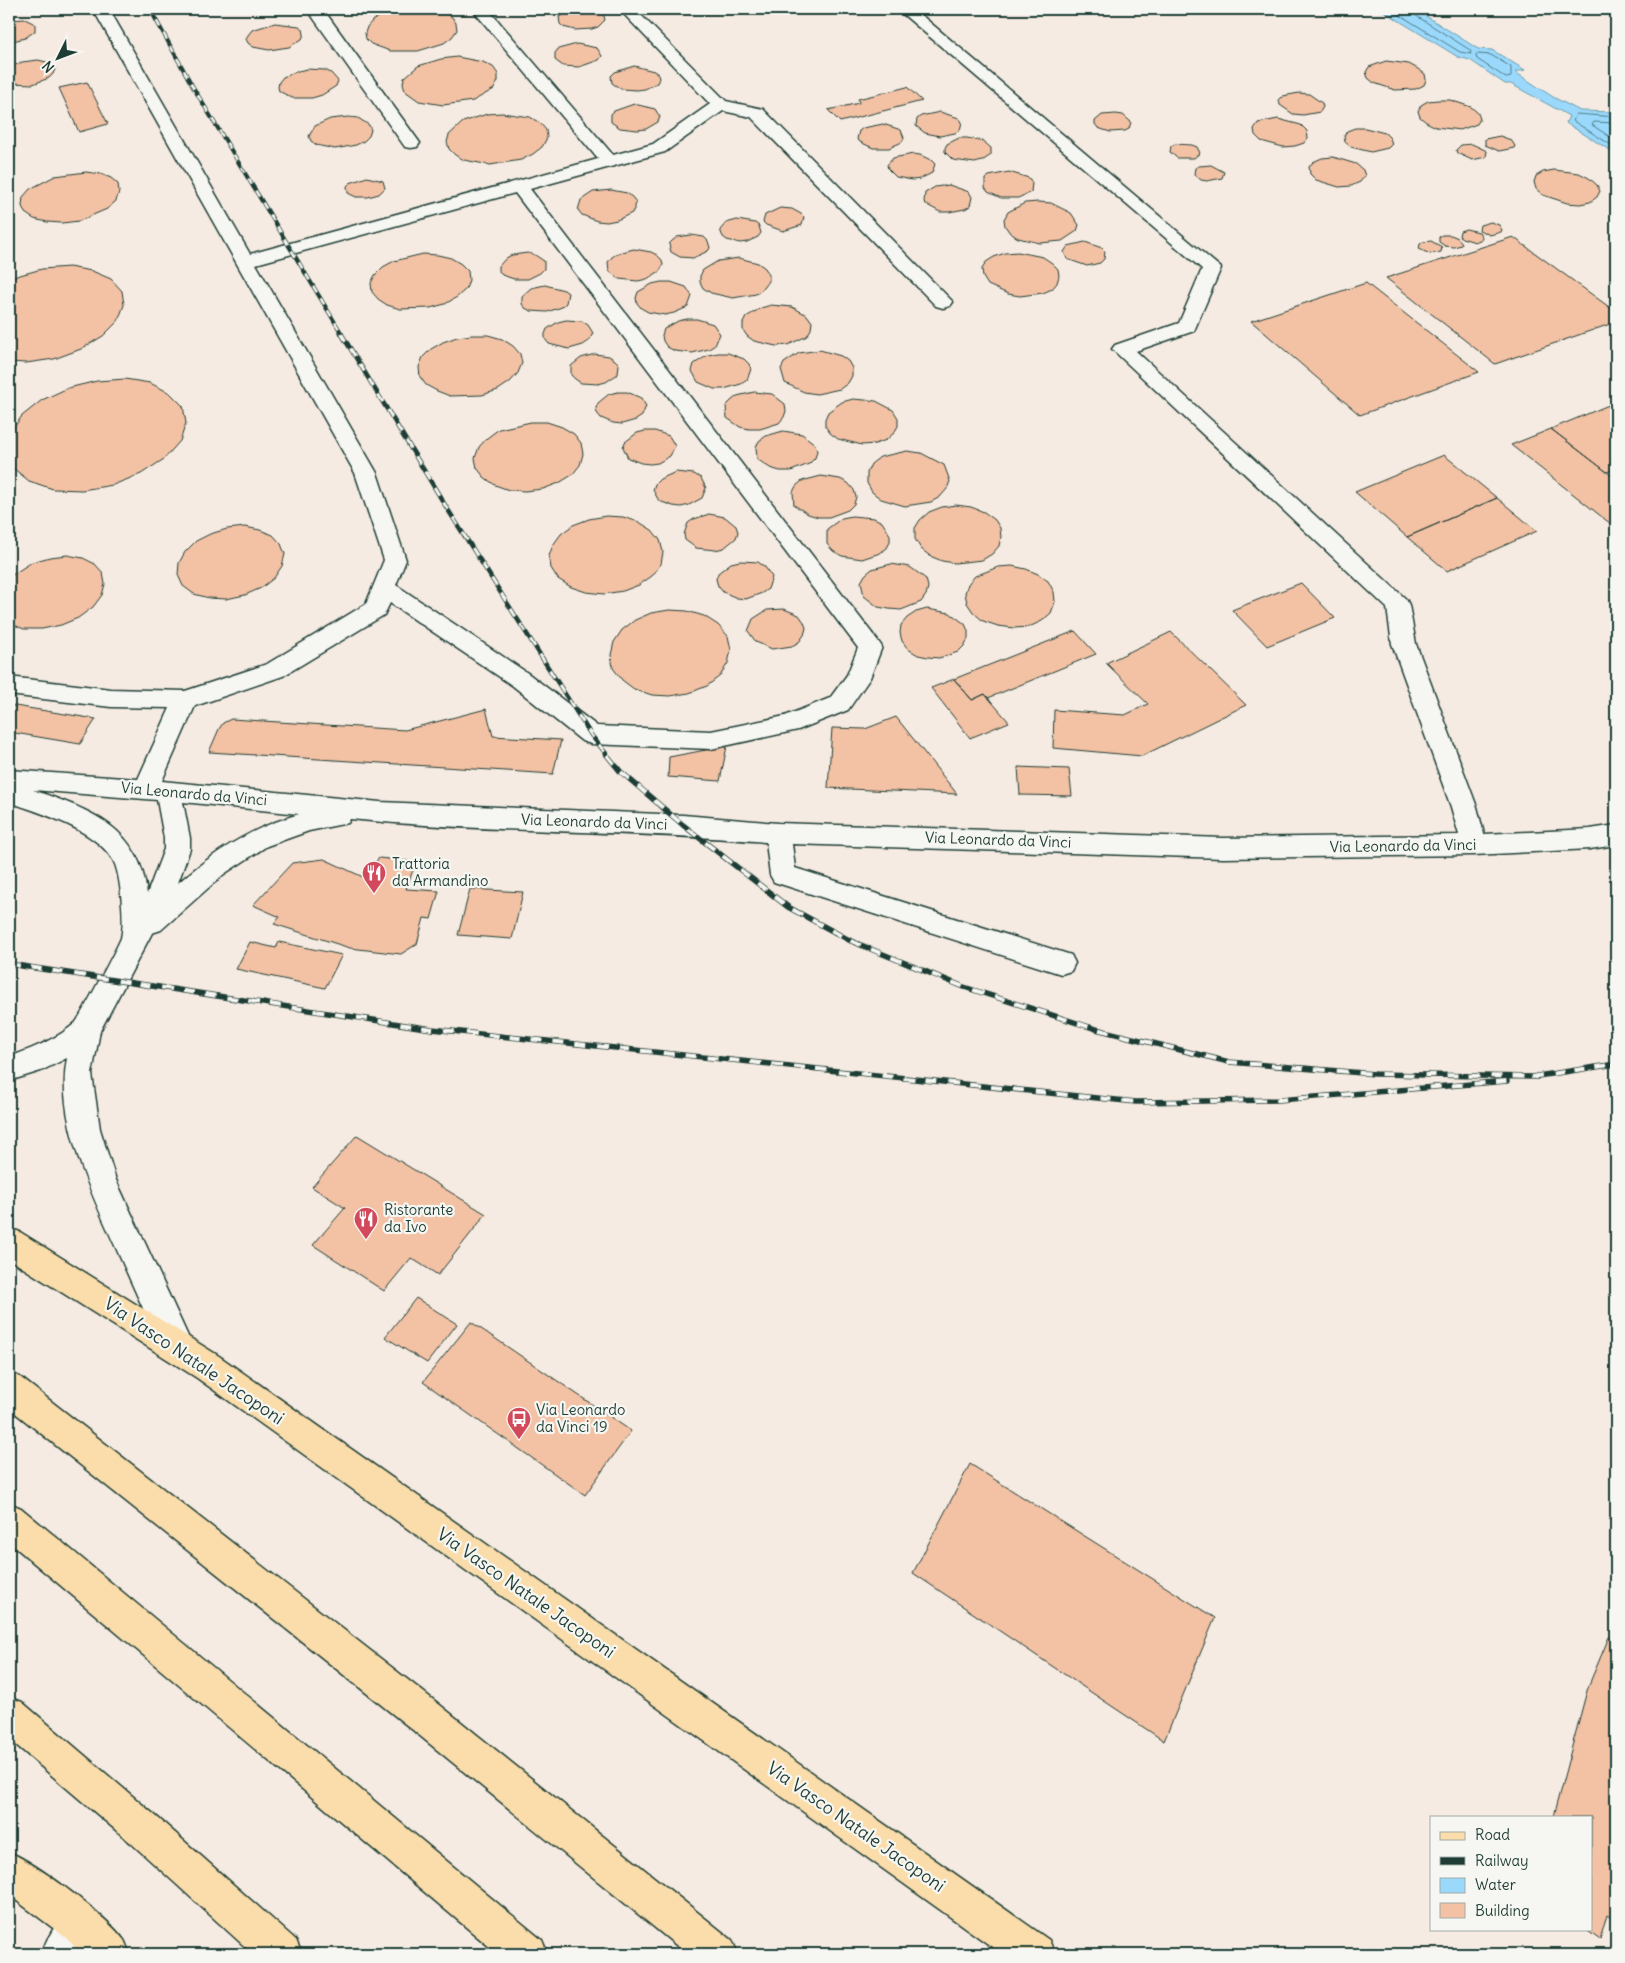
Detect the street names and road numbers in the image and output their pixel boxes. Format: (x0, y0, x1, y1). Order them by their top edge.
street label: Via Leonardo da Vinci (120, 778, 268, 809)
street label: Via Leonardo da Vinci (520, 809, 668, 834)
street label: Via Leonardo da Vinci (924, 827, 1072, 852)
street label: Via Leonardo da Vinci (1330, 835, 1476, 856)
street label: Via Vasco Natale Jacoponi (100, 1292, 289, 1430)
street label: Via Vasco Natale Jacoponi (433, 1522, 620, 1663)
street label: Via Vasco Natale Jacoponi (763, 1756, 950, 1897)

